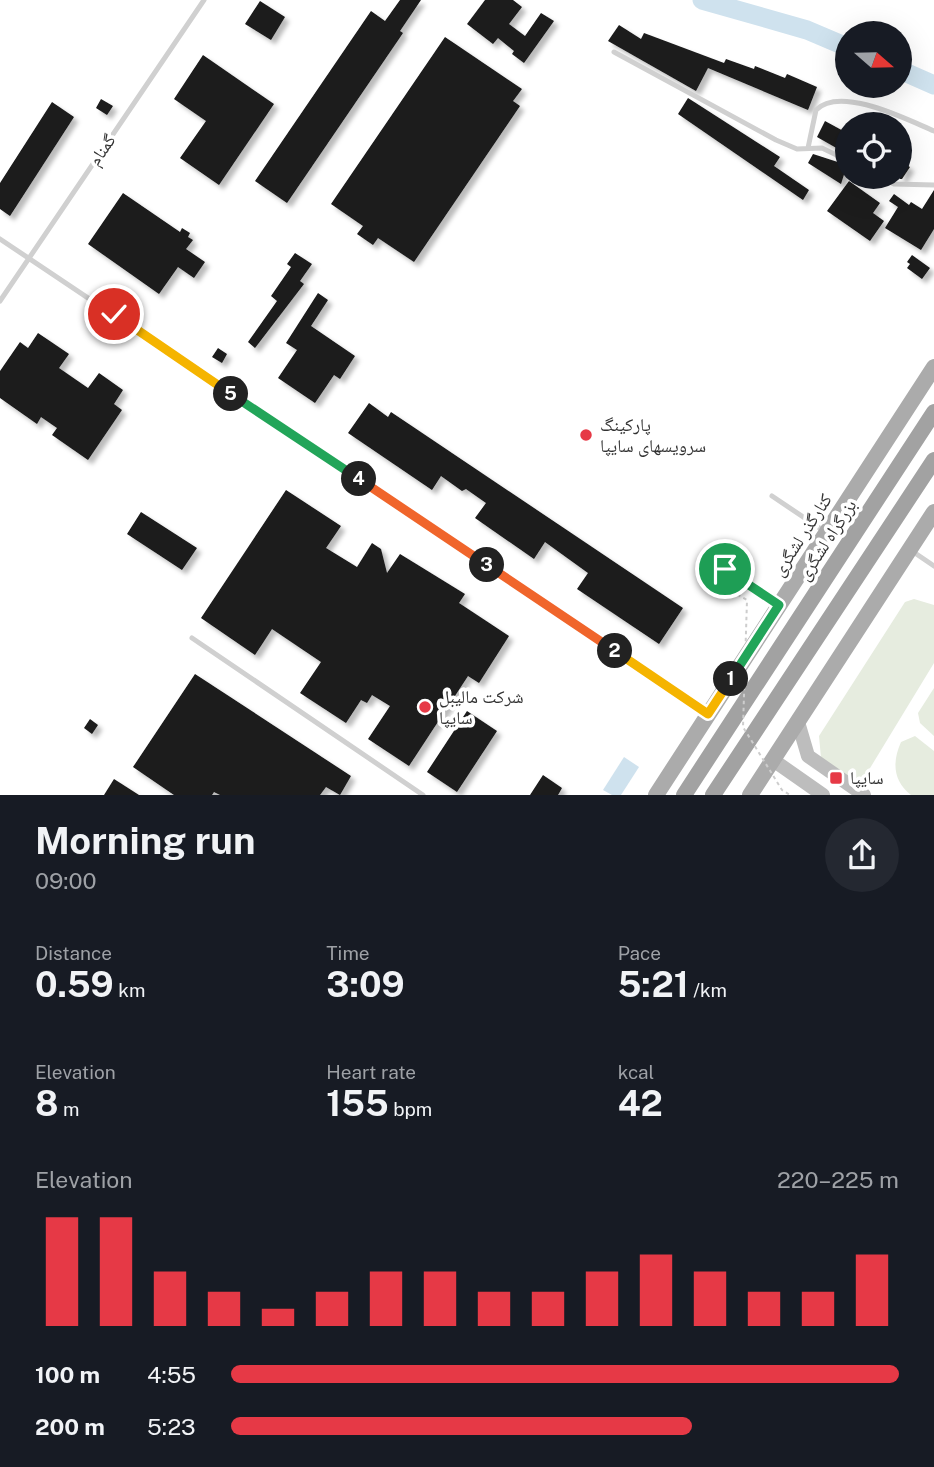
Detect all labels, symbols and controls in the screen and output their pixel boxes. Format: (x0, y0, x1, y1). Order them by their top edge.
north arrow (835, 21, 912, 98)
map controls (835, 21, 912, 189)
button: locate (835, 112, 912, 189)
street label: گمنام (84, 130, 122, 171)
pin (84, 284, 144, 344)
icon: check (95, 295, 133, 333)
pin: 5 (214, 376, 248, 412)
text: 5 (224, 382, 237, 404)
place label: پارکینگ سرویسهای سایپا (600, 414, 706, 457)
marker: پارکینگ سرویسهای سایپا (578, 427, 594, 443)
pin: 4 (342, 462, 376, 496)
text: 4 (352, 467, 365, 489)
street label: کنارگذر لشگری (767, 489, 837, 580)
street label: بزرگراه لشگری (793, 495, 861, 585)
pin (695, 539, 755, 599)
pin: 3 (470, 548, 504, 582)
icon: arrive (706, 550, 744, 588)
text: 3 (480, 553, 493, 575)
pin: 2 (598, 634, 632, 668)
text: 2 (608, 639, 621, 661)
pin: 1 (714, 662, 748, 696)
text: 1 (726, 667, 735, 689)
place label: شرکت مالیبل سایپا (439, 686, 524, 729)
marker: شرکت مالیبل سایپا (417, 699, 433, 715)
place label: سایپا (850, 767, 884, 789)
marker: سایپا (828, 770, 844, 786)
text: Morning run (35, 818, 256, 863)
button: share (825, 818, 899, 892)
text: 09:00 (35, 867, 96, 894)
text: Distance (35, 942, 112, 964)
text: Time (326, 942, 370, 964)
text: Pace (618, 942, 661, 964)
text: 0.59 (35, 964, 114, 1005)
text: 3:09 (326, 964, 405, 1005)
text: 5:21 (618, 964, 689, 1005)
text: km (114, 979, 145, 1001)
text: /km (689, 979, 727, 1001)
text: Elevation (35, 1061, 116, 1083)
text: Heart rate (326, 1061, 416, 1083)
text: kcal (618, 1061, 654, 1083)
text: 8 (35, 1083, 59, 1124)
text: 155 (326, 1083, 389, 1124)
text: 42 (618, 1083, 663, 1124)
text: m (59, 1098, 80, 1120)
text: bpm (389, 1098, 432, 1120)
text: Elevation (35, 1166, 133, 1193)
text: 220–225 m (777, 1166, 899, 1193)
text: 100 m (35, 1361, 100, 1388)
text: 4:55 (147, 1361, 196, 1388)
text: 200 m (35, 1413, 105, 1440)
text: 5:23 (147, 1413, 196, 1440)

